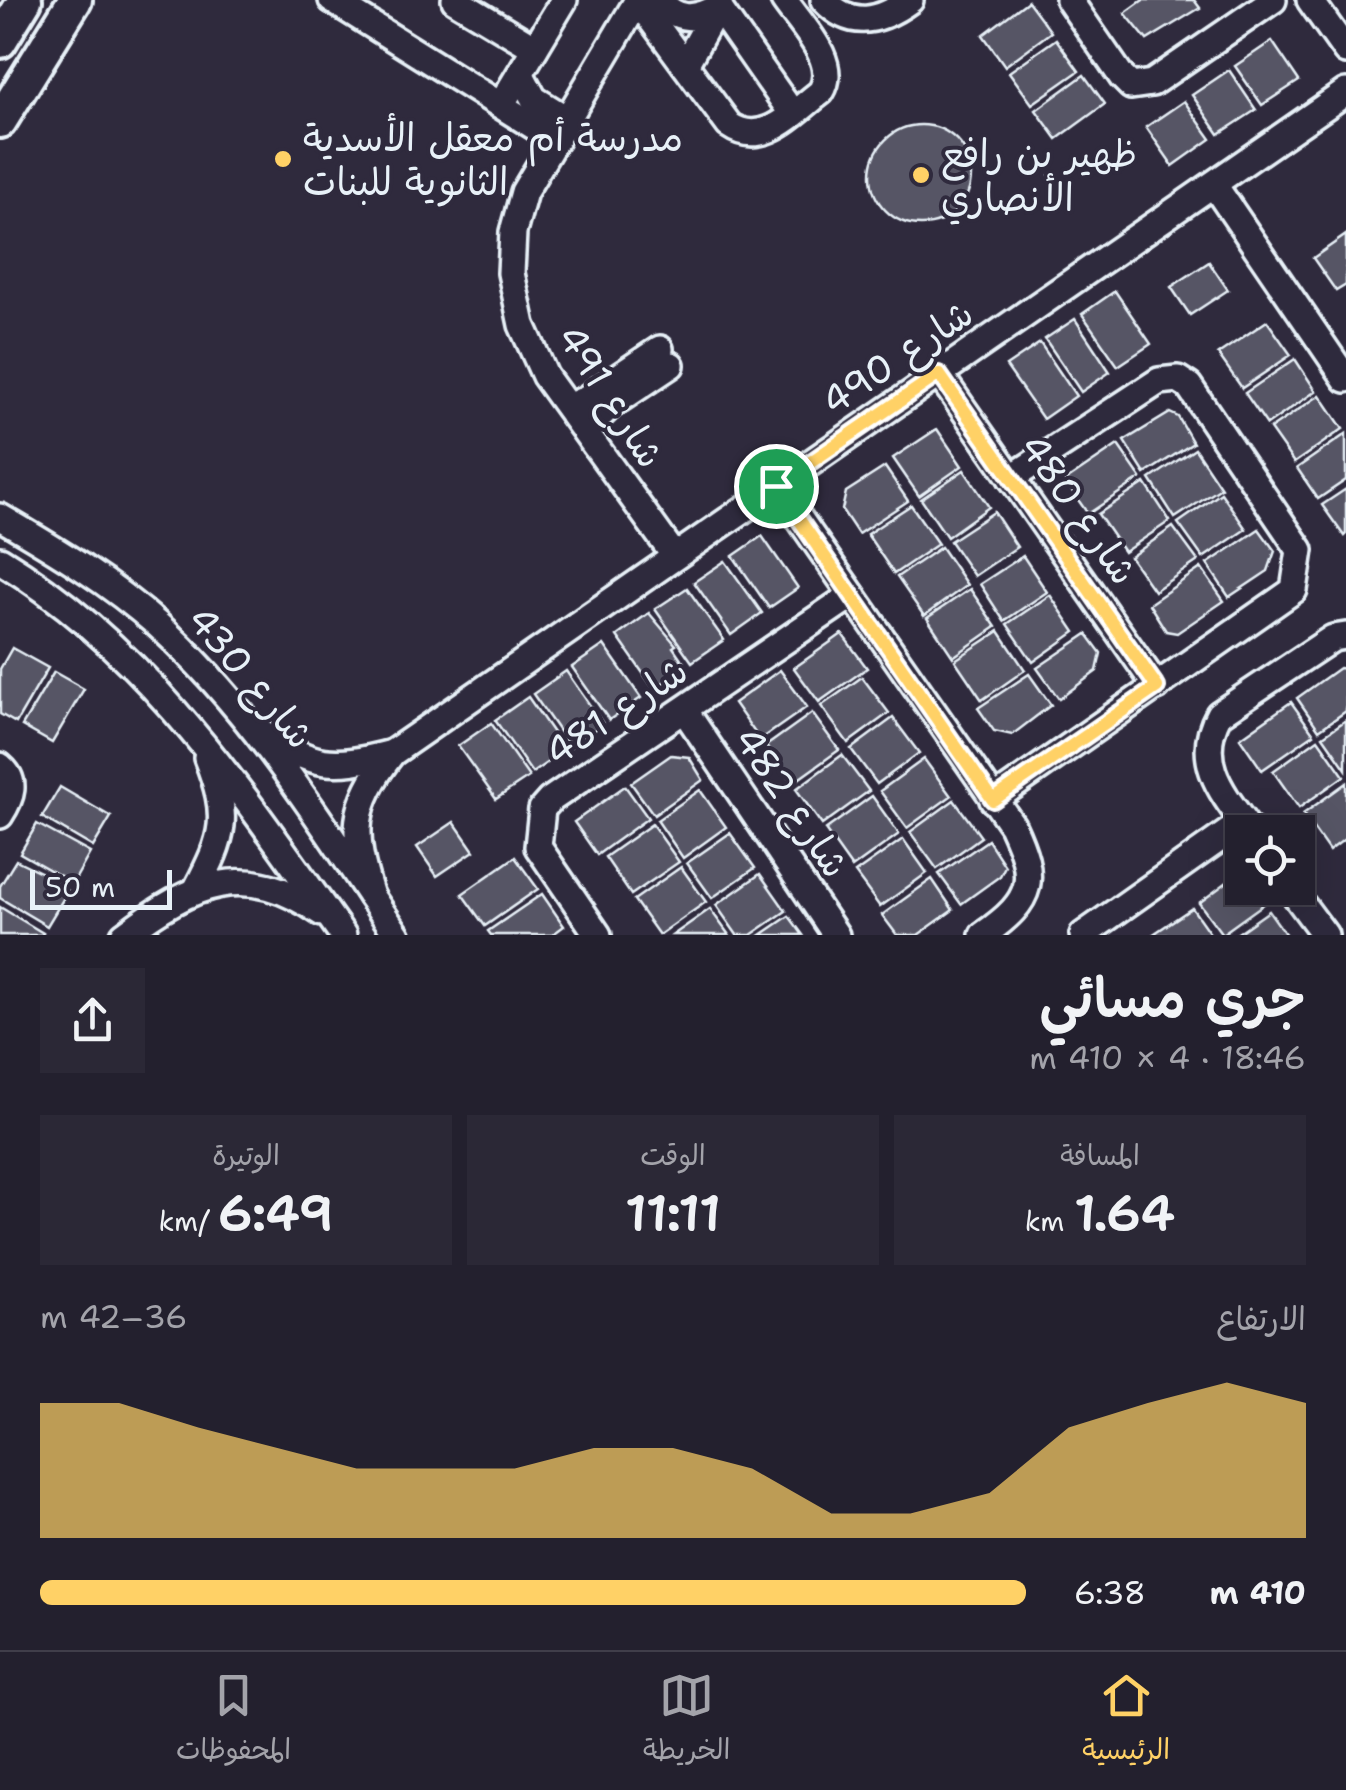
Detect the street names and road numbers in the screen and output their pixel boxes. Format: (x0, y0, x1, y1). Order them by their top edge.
street label: شارع 490 (811, 288, 984, 428)
street label: شارع 491 (544, 314, 676, 479)
street label: شارع 480 (1007, 423, 1150, 596)
street label: شارع 430 (175, 595, 326, 760)
street label: شارع 481 (535, 645, 698, 779)
street label: شارع 482 (721, 717, 861, 889)

